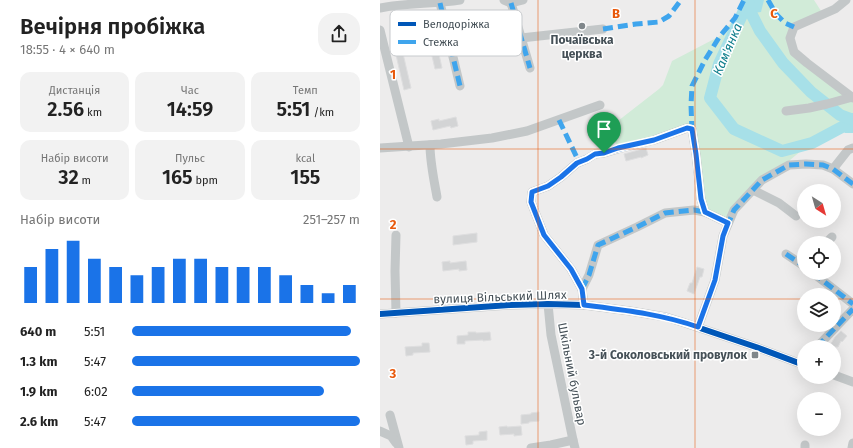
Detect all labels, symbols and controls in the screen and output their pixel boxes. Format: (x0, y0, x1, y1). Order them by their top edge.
text: B (612, 6, 620, 21)
text: C (770, 6, 778, 21)
legend (390, 10, 522, 56)
text: Вечірня пробіжка (20, 13, 205, 40)
button: share (318, 13, 360, 55)
text: Велодоріжка (423, 18, 490, 31)
marker: Почаївська церква (577, 21, 587, 31)
water label: Кам'янка (710, 21, 745, 77)
place label: Почаївська церква (550, 33, 614, 61)
text: Стежка (423, 36, 459, 49)
text: 18:55 · 4 × 640 m (20, 42, 115, 57)
text: 1 (390, 67, 396, 82)
text: Дистанція (49, 84, 100, 97)
text: Час (181, 84, 199, 97)
text: Темп (293, 84, 318, 97)
text: 2.56 (47, 97, 84, 121)
text: 14:59 (167, 97, 213, 121)
text: 5:51 (276, 97, 311, 121)
text: km (84, 106, 102, 119)
text: /km (311, 106, 334, 119)
pin (587, 112, 621, 153)
icon: arrive (593, 118, 615, 140)
text: Набір висоти (41, 152, 109, 165)
text: Пульс (175, 152, 205, 165)
text: kcal (295, 152, 315, 165)
text: 32 (58, 165, 79, 189)
text: 165 (162, 165, 193, 189)
text: 155 (290, 165, 320, 189)
text: m (79, 174, 91, 187)
text: bpm (193, 174, 218, 187)
north arrow (797, 184, 841, 228)
map controls (797, 184, 841, 436)
text: Набір висоти (20, 212, 100, 227)
text: 251–257 m (303, 212, 360, 227)
text: 2 (390, 217, 397, 232)
button: locate (797, 236, 841, 280)
street label: вулиця Вільський Шлях (433, 288, 567, 306)
button: layers (797, 288, 841, 332)
street label: Шкільний бульвар (555, 321, 589, 427)
text: 640 m (20, 324, 56, 339)
text: 5:51 (84, 324, 105, 339)
button: + (797, 340, 841, 384)
place label: 3-й Соколовський провулок (588, 348, 747, 362)
marker: 3-й Соколовський провулок (750, 350, 760, 360)
text: 1.3 km (20, 354, 57, 369)
text: 5:47 (84, 354, 106, 369)
text: 3 (389, 366, 397, 381)
text: 1.9 km (20, 384, 57, 399)
text: 6:02 (84, 384, 108, 399)
button: − (797, 392, 841, 436)
text: 2.6 km (20, 414, 58, 429)
text: 5:47 (84, 414, 106, 429)

